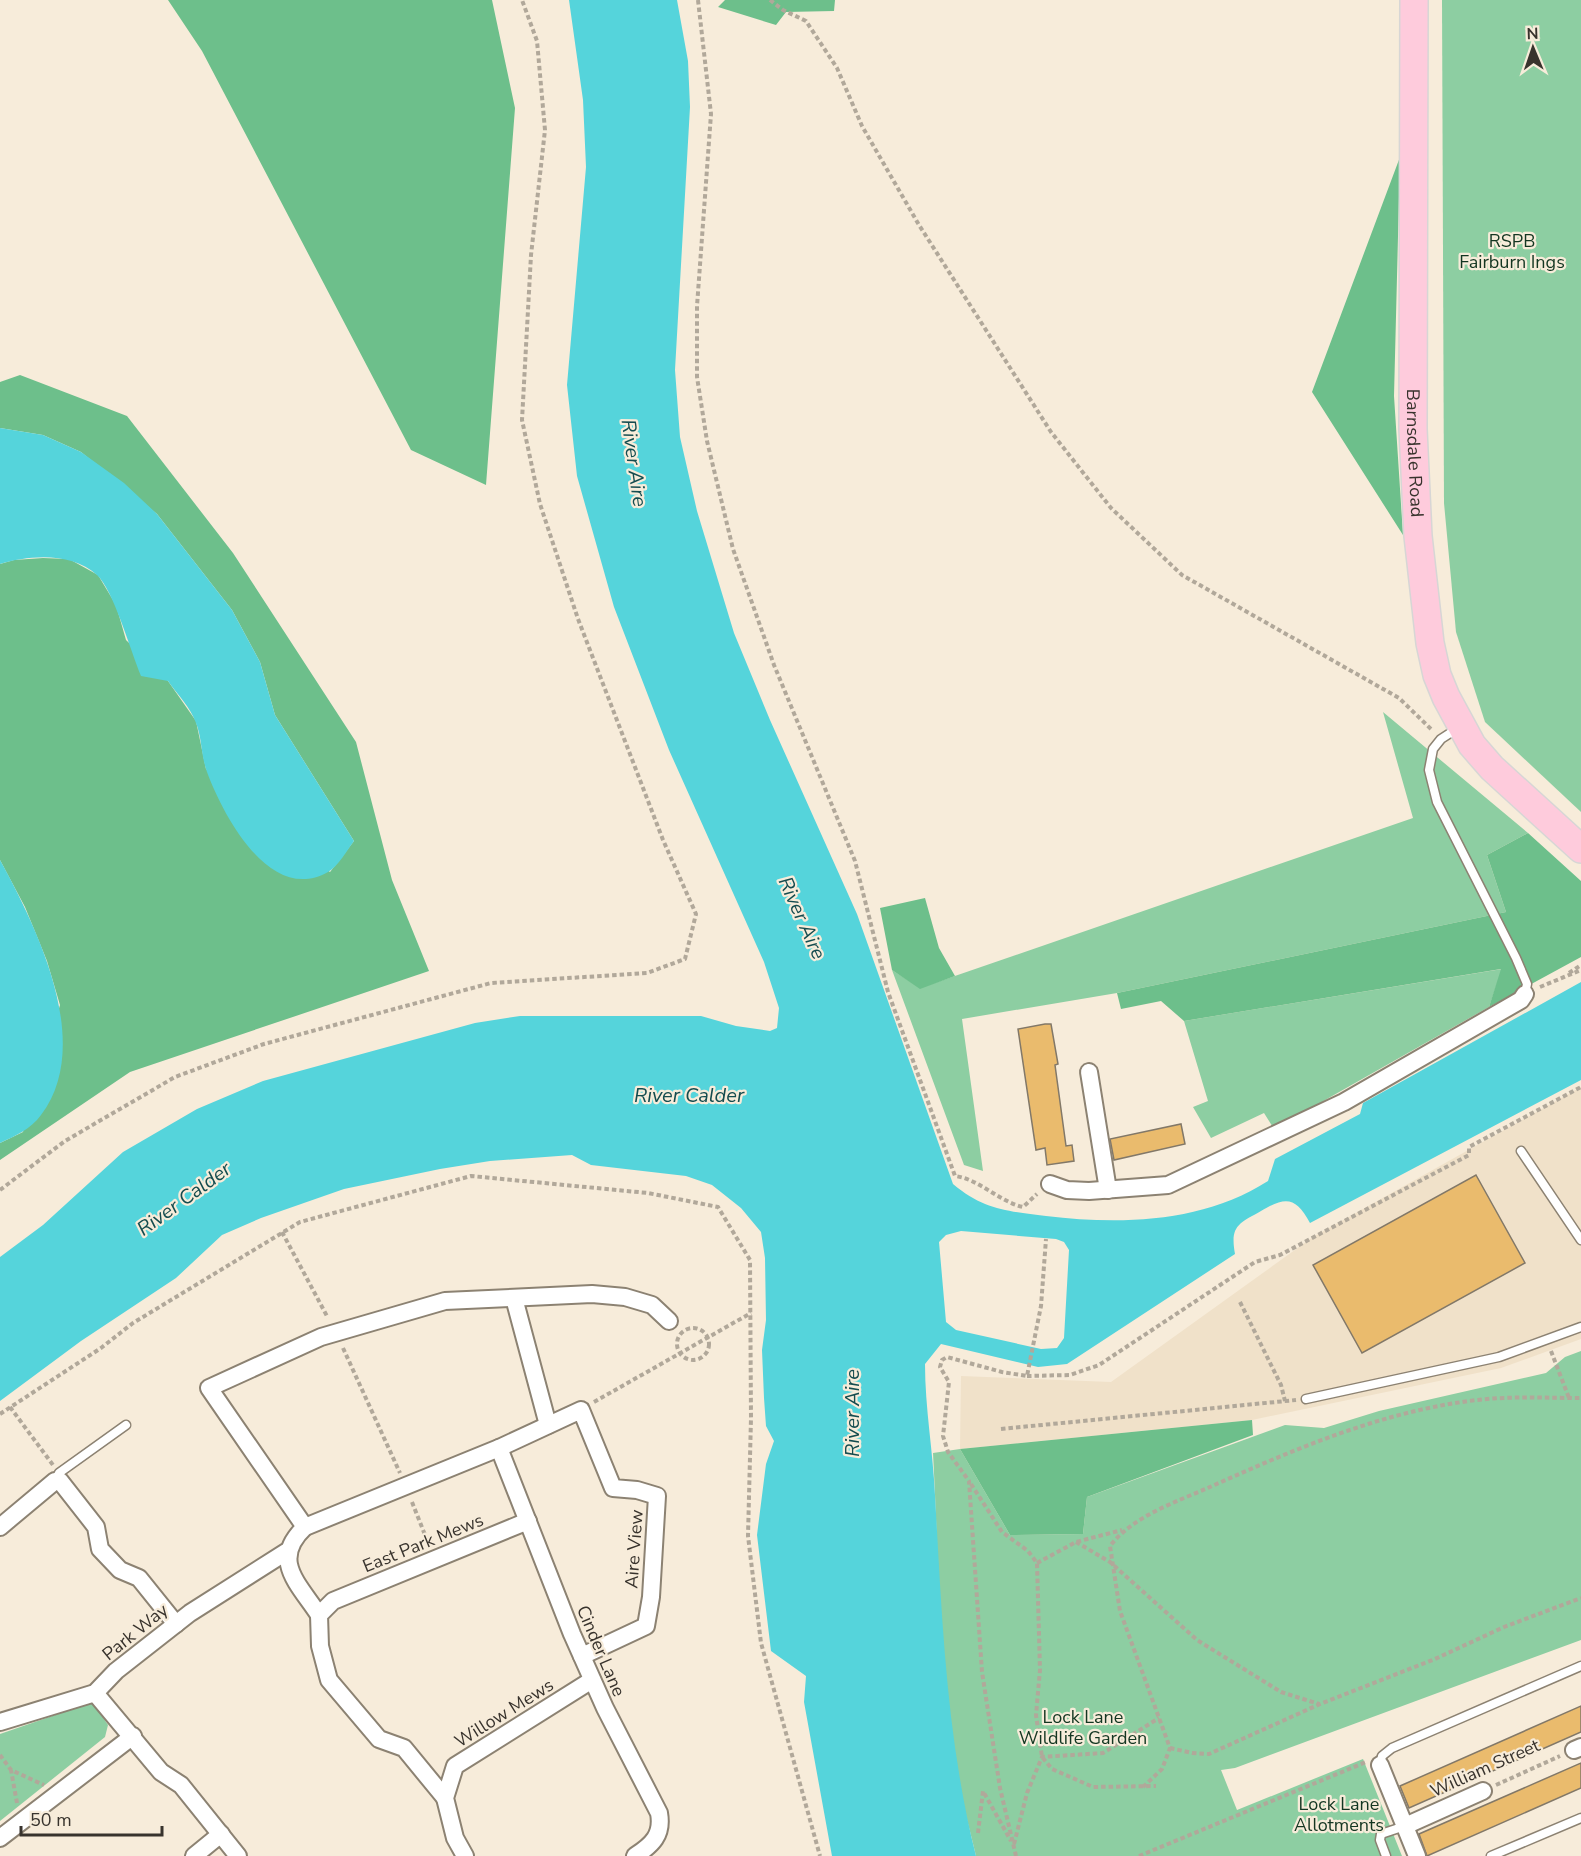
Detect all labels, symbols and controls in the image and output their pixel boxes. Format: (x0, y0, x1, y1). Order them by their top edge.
north arrow (1503, 18, 1563, 78)
text: N (1526, 23, 1539, 45)
park label: RSPB Fairburn Ings (1459, 229, 1565, 274)
street label: Barnsdale Road (1401, 389, 1429, 518)
water label: River Aire (615, 418, 654, 509)
water label: River Aire (772, 872, 832, 964)
water label: River Calder (634, 1082, 745, 1109)
water label: River Calder (132, 1155, 237, 1242)
water label: River Aire (839, 1369, 866, 1457)
street label: East Park Mews (359, 1508, 487, 1578)
street label: Aire View (619, 1509, 649, 1589)
street label: Park Way (97, 1598, 173, 1666)
street label: Cinder Lane (571, 1602, 631, 1700)
street label: Willow Mews (450, 1673, 558, 1753)
park label: Lock Lane Wildlife Garden (1019, 1705, 1147, 1750)
street label: William Street (1426, 1733, 1544, 1803)
park label: Lock Lane Allotments (1294, 1792, 1384, 1837)
scale bar (21, 1799, 162, 1837)
text: 50 m (30, 1808, 72, 1832)

